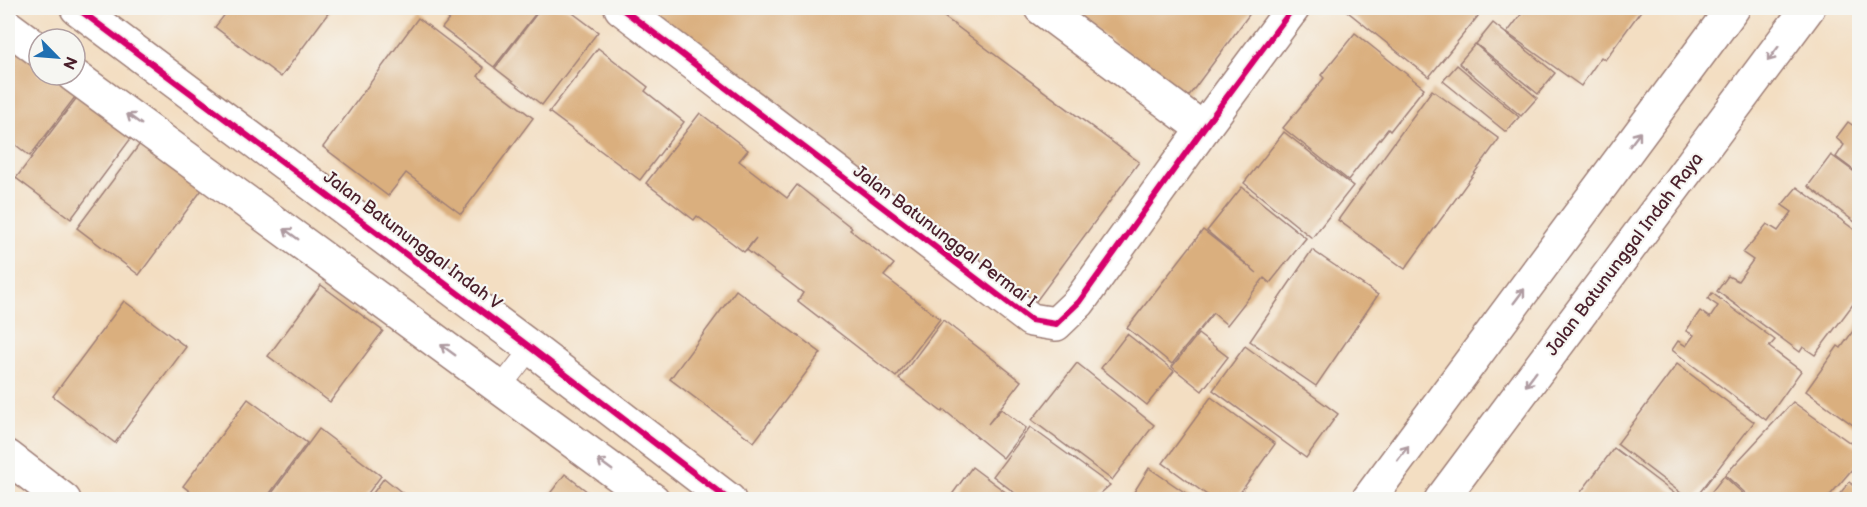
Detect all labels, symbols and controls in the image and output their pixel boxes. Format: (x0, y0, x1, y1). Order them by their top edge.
north arrow (27, 27, 87, 87)
one-way arrow (1766, 46, 1779, 62)
text: N (58, 53, 80, 72)
one-way arrow (126, 113, 142, 125)
one-way arrow (1629, 132, 1642, 148)
street label: Jalan Batununggal Indah Raya (1541, 149, 1708, 360)
street label: Jalan Batununggal Permai I (849, 161, 1040, 312)
street label: Jalan Batununggal Indah V (319, 166, 506, 314)
one-way arrow (283, 228, 299, 241)
one-way arrow (1512, 288, 1525, 304)
one-way arrow (440, 344, 456, 357)
one-way arrow (1524, 371, 1537, 387)
one-way arrow (1397, 445, 1409, 461)
one-way arrow (598, 459, 614, 471)

